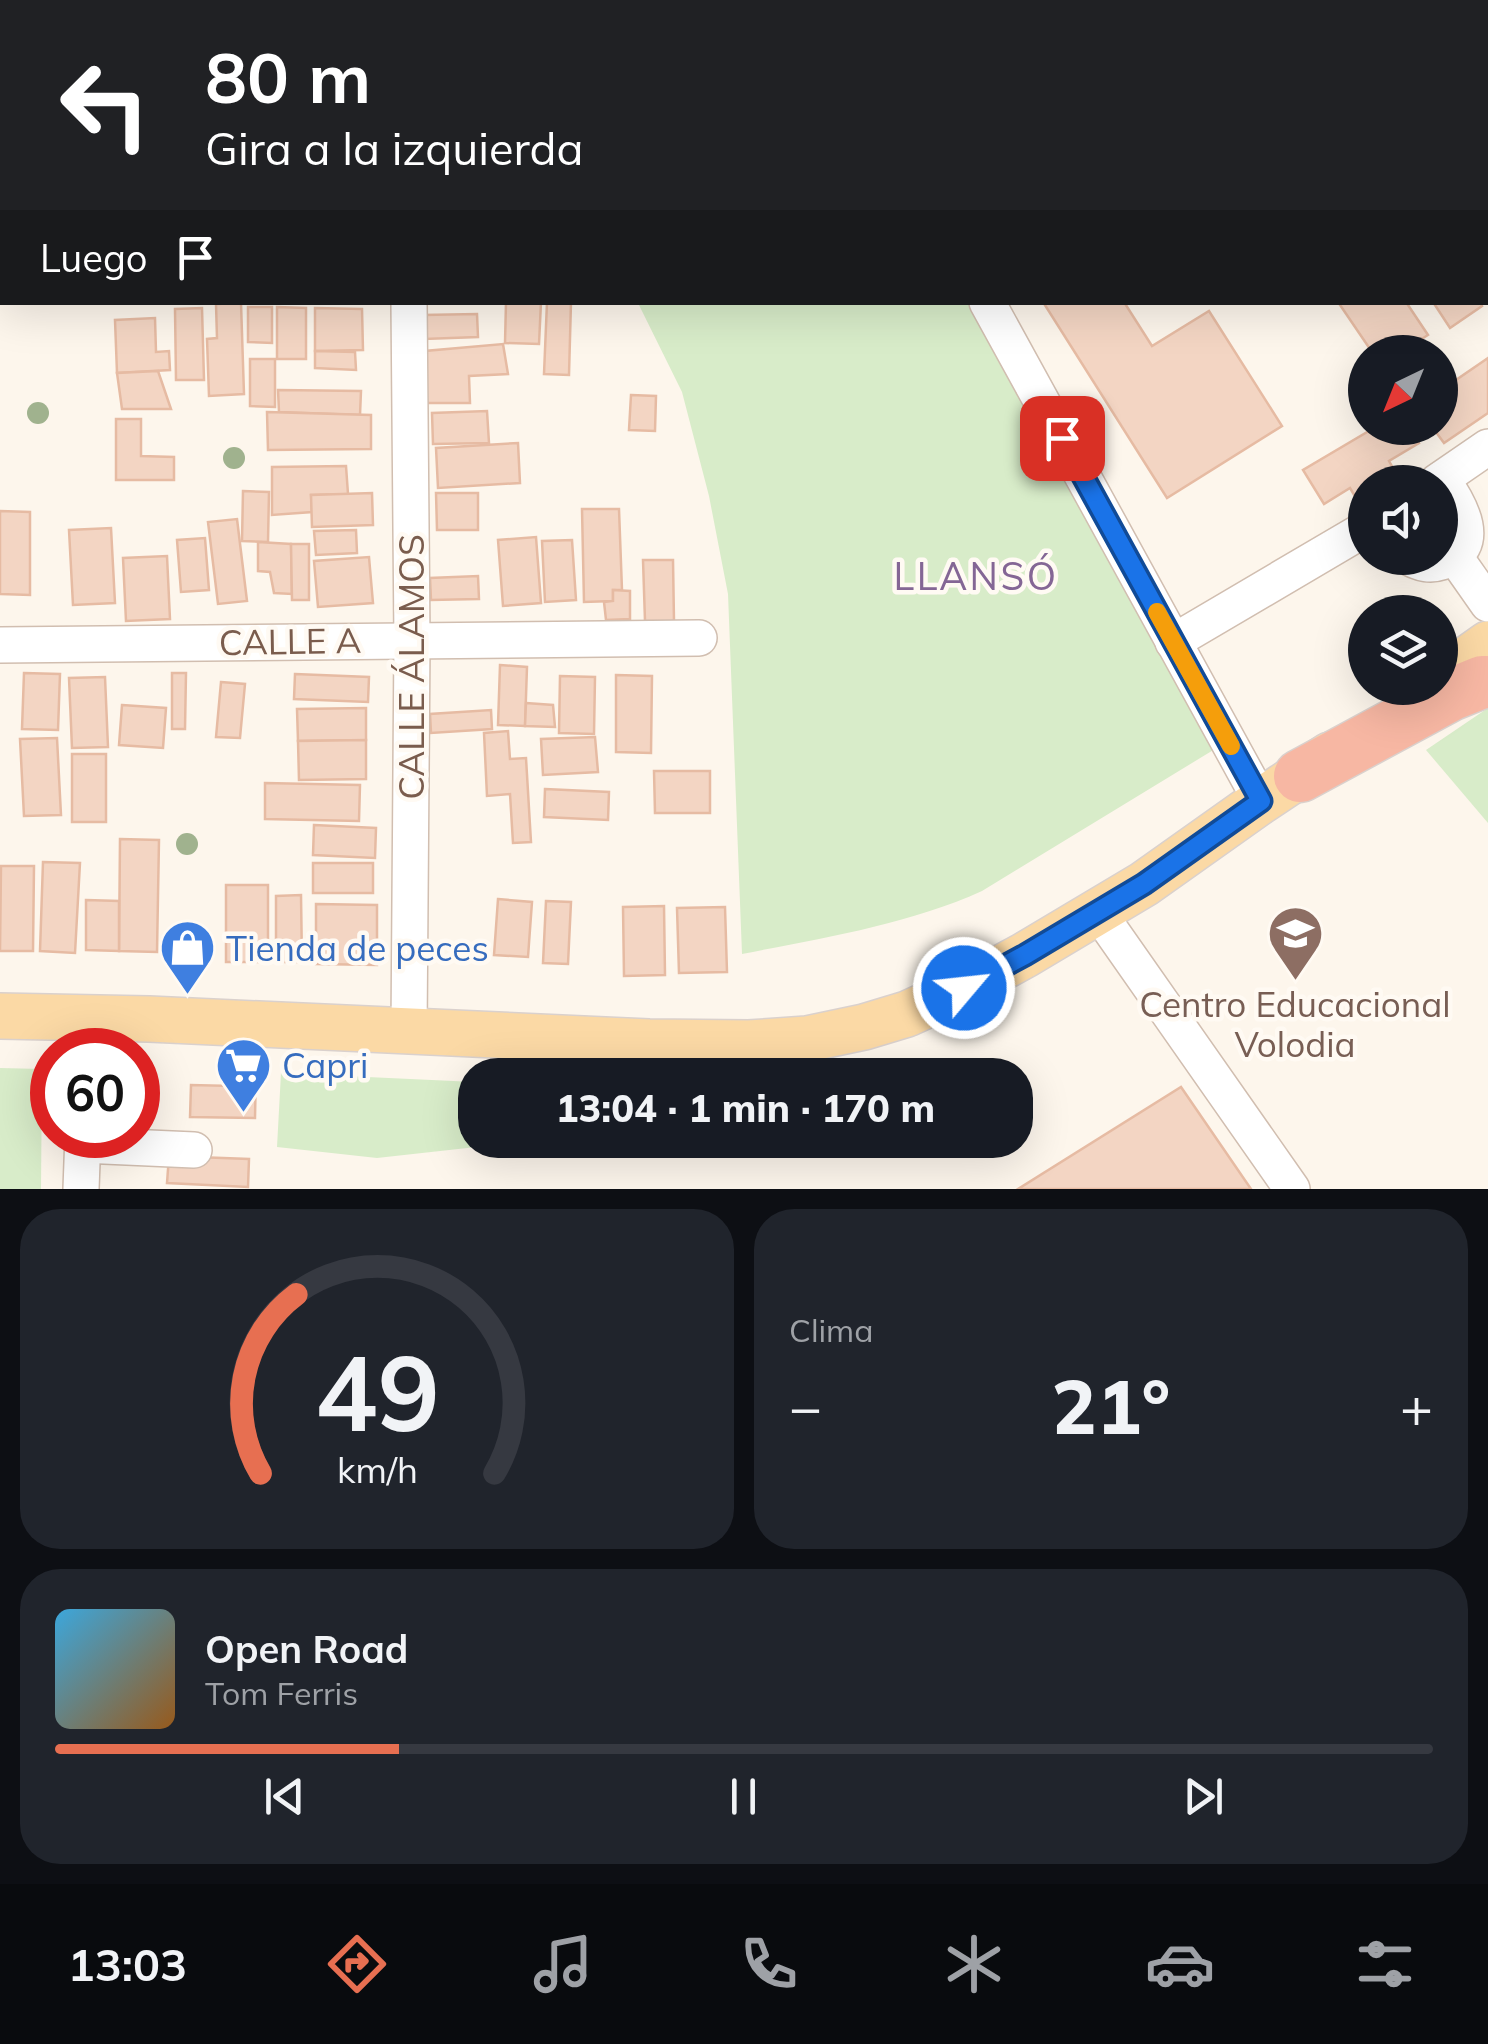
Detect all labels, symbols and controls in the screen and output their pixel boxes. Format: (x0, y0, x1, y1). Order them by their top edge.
text: 80 m (205, 33, 371, 121)
icon: left (40, 40, 170, 170)
text: Gira a la izquierda (205, 120, 583, 176)
icon: arrive (168, 230, 223, 285)
text: Luego (40, 234, 148, 282)
north arrow (1348, 335, 1458, 445)
map controls (1348, 335, 1458, 705)
pin (1020, 396, 1105, 481)
icon: arrive (1035, 411, 1090, 466)
button: sound (1348, 465, 1458, 575)
street label: CALLE ÁLAMOS (389, 534, 433, 800)
district label: LLANSÓ (894, 552, 1058, 600)
button: layers (1348, 595, 1458, 705)
street label: CALLE A (218, 618, 362, 664)
school or university icon: Centro Educacional Volodia (1265, 903, 1325, 982)
shop icon: Tienda de peces (157, 918, 217, 997)
place label: Tienda de peces (226, 926, 489, 970)
position arrow (912, 936, 1016, 1040)
place label: Centro Educacional Volodia (1139, 982, 1451, 1066)
speed limit sign: 60 (30, 1028, 160, 1158)
supermarket icon: Capri (213, 1035, 273, 1114)
place label: Capri (282, 1043, 368, 1087)
text: 13:04 · 1 min · 170 m (556, 1084, 935, 1132)
text: Clima (789, 1310, 873, 1350)
text: 49 (315, 1326, 439, 1457)
text: 21° (1052, 1359, 1170, 1453)
text: − (789, 1372, 822, 1441)
text: + (1400, 1372, 1433, 1441)
text: km/h (337, 1447, 417, 1492)
text: Open Road (205, 1625, 408, 1673)
text: Tom Ferris (205, 1673, 358, 1713)
icon: previous (257, 1769, 312, 1824)
icon: pause (716, 1769, 771, 1824)
icon: next (1176, 1769, 1231, 1824)
icon: directions (322, 1929, 392, 1999)
icon: music (528, 1929, 598, 1999)
icon: phone (734, 1929, 804, 1999)
icon: climate (939, 1929, 1009, 1999)
icon: car (1145, 1929, 1215, 1999)
icon: filters (1350, 1929, 1420, 1999)
text: 13:03 (68, 1936, 187, 1992)

